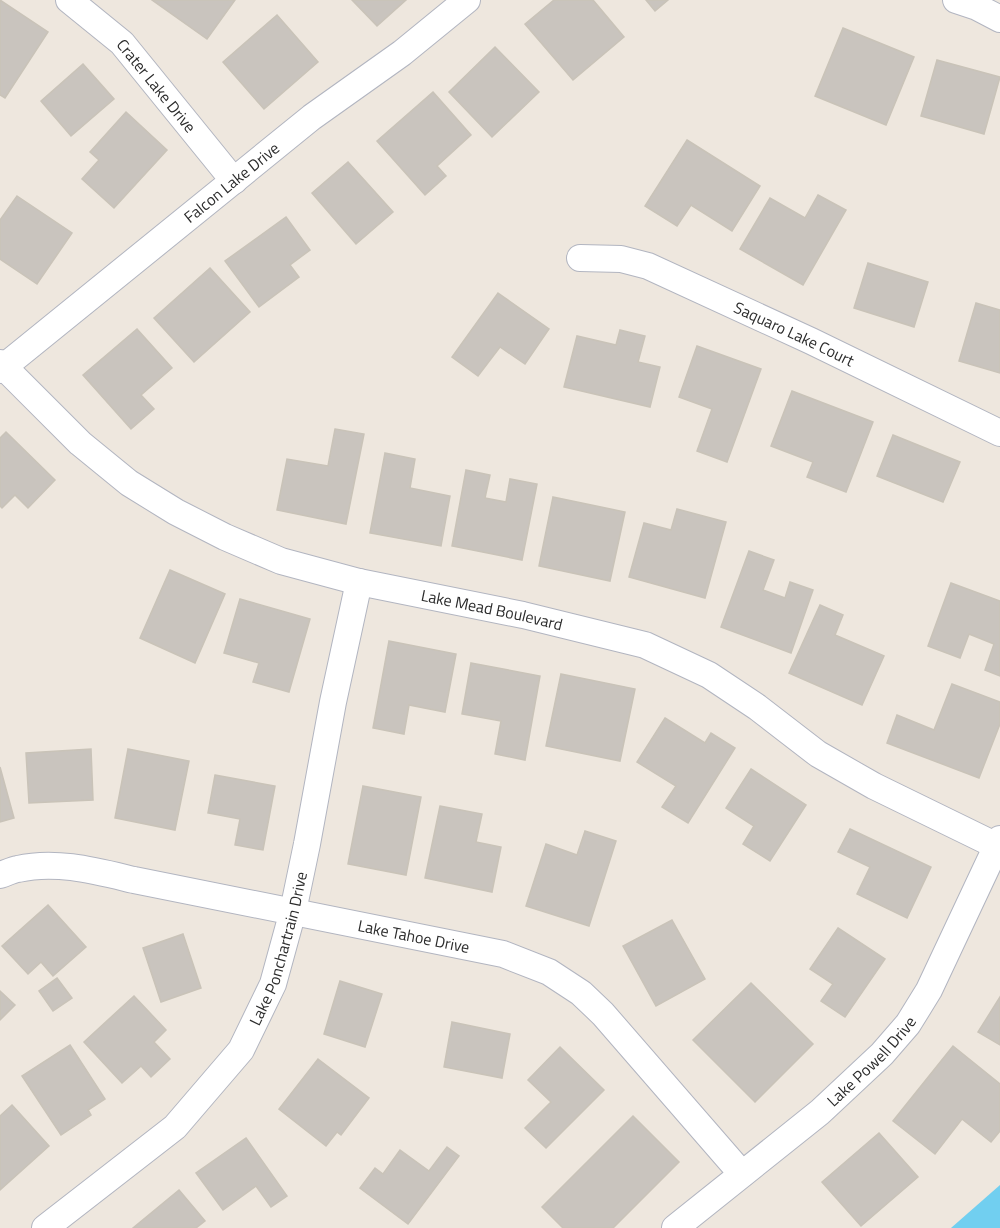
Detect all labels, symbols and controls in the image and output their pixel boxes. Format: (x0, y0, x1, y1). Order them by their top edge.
street label: Crater Lake Drive (111, 33, 202, 138)
street label: Falcon Lake Drive (178, 136, 284, 228)
street label: Saquaro Lake Court (730, 295, 859, 372)
street label: Lake Mead Boulevard (419, 583, 565, 636)
street label: Lake Ponchartrain Drive (243, 869, 313, 1029)
street label: Lake Tahoe Drive (356, 913, 472, 959)
street label: Lake Powell Drive (821, 1012, 922, 1112)

